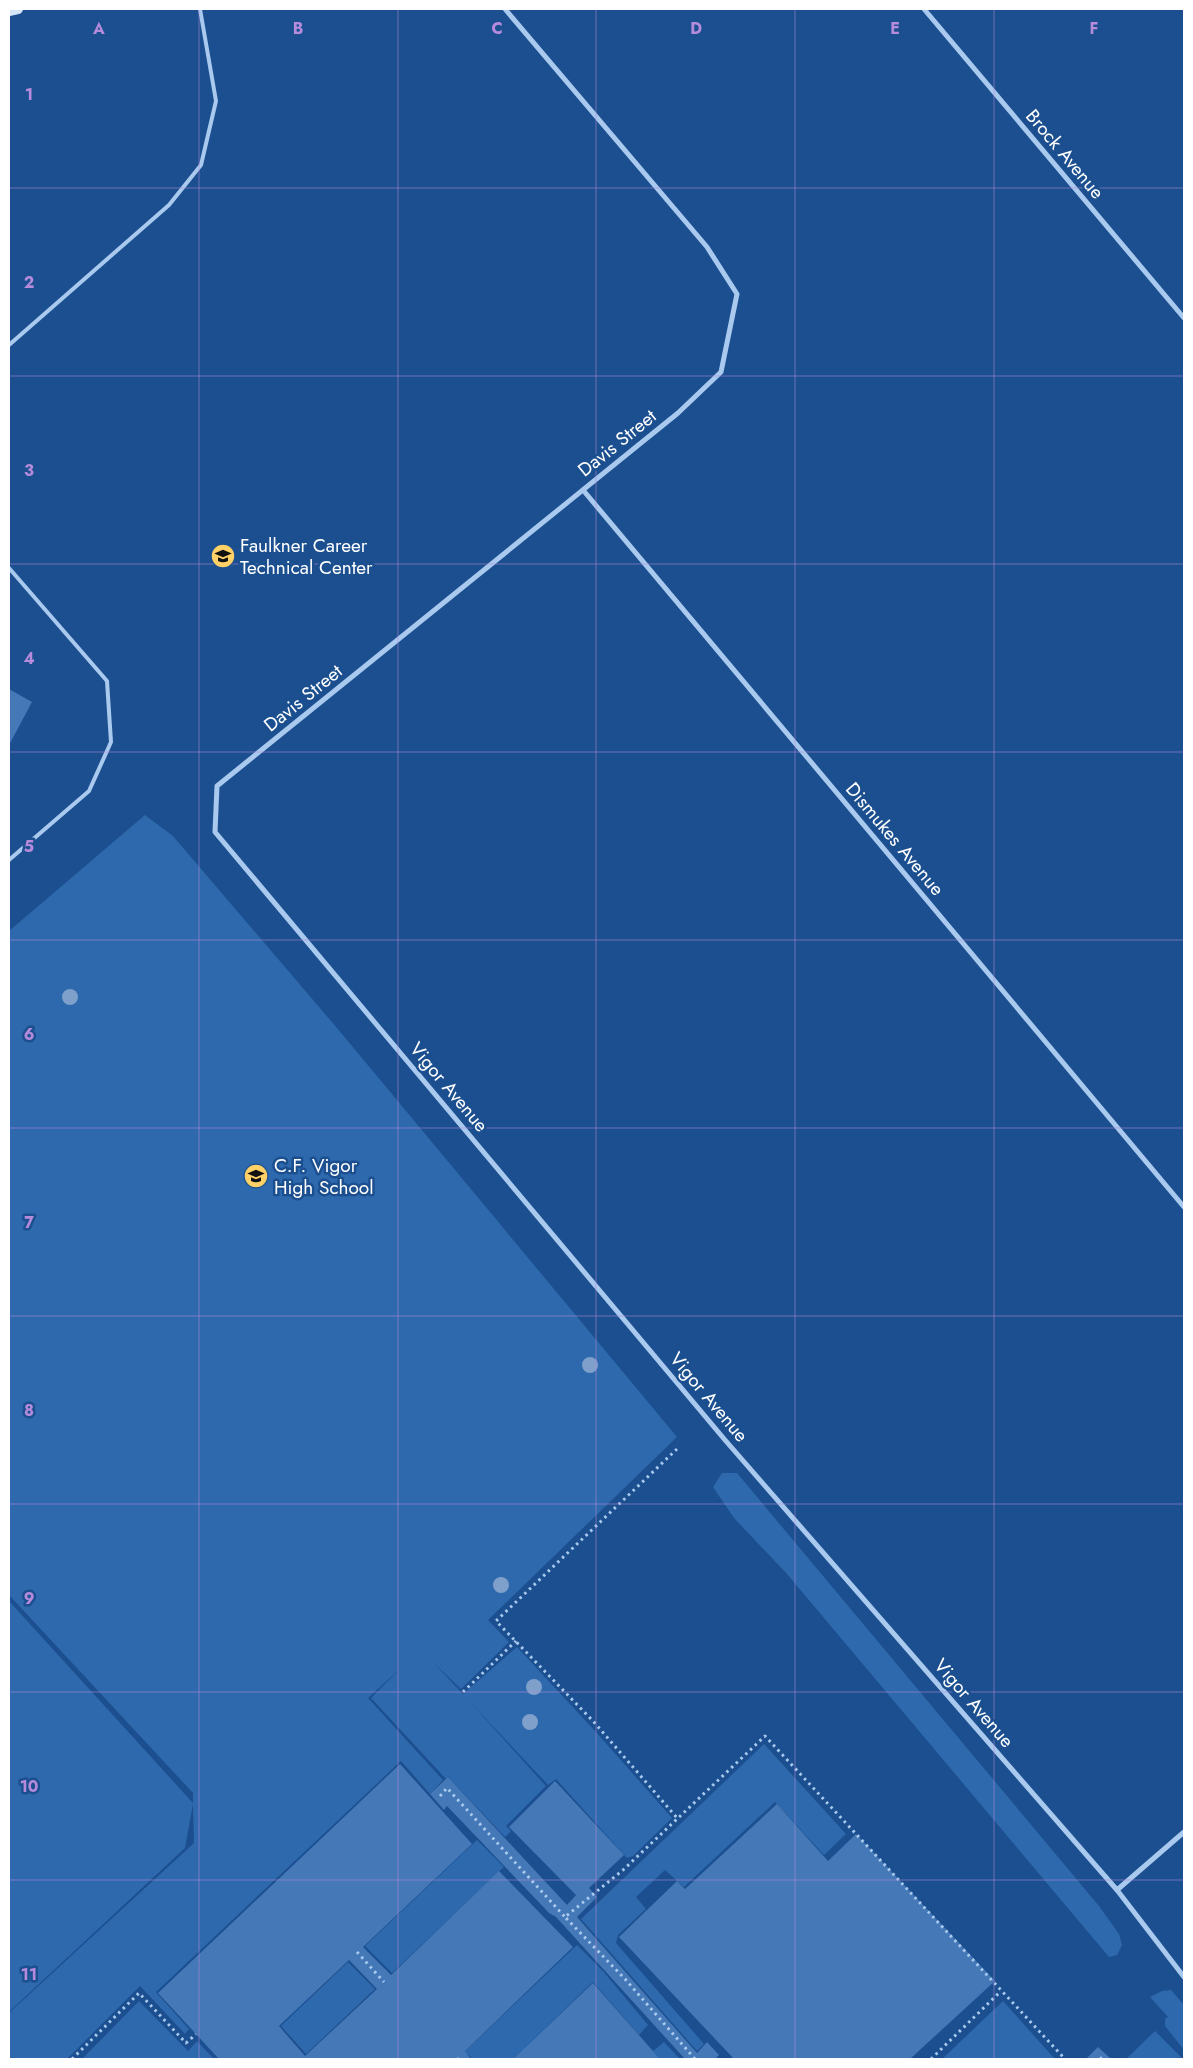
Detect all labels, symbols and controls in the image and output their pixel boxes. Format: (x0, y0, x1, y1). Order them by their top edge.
text: A (92, 17, 105, 40)
text: B (293, 17, 303, 40)
text: C (491, 17, 503, 40)
text: D (690, 17, 702, 40)
text: E (890, 17, 900, 40)
text: F (1090, 17, 1098, 40)
text: 1 (25, 83, 33, 106)
street label: Brock Avenue (1019, 103, 1111, 205)
text: 2 (24, 271, 34, 294)
street label: Davis Street (572, 403, 662, 483)
text: 3 (24, 459, 34, 482)
place label: Faulkner Career Technical Center (240, 532, 373, 581)
school or university icon: Faulkner Career Technical Center (210, 543, 236, 569)
text: 4 (23, 647, 35, 670)
street label: Davis Street (258, 658, 348, 738)
street label: Dismukes Avenue (839, 776, 951, 902)
text: 5 (24, 835, 34, 858)
text: 6 (24, 1023, 34, 1046)
street label: Vigor Avenue (403, 1036, 495, 1138)
place label: C.F. Vigor High School (274, 1152, 374, 1201)
school or university icon: C.F. Vigor High School (243, 1163, 269, 1189)
text: 7 (24, 1211, 34, 1234)
street label: Vigor Avenue (663, 1346, 755, 1448)
text: 8 (24, 1399, 34, 1422)
text: 9 (24, 1587, 34, 1610)
street label: Vigor Avenue (928, 1653, 1020, 1754)
text: 10 (20, 1775, 38, 1798)
text: 11 (21, 1963, 37, 1986)

